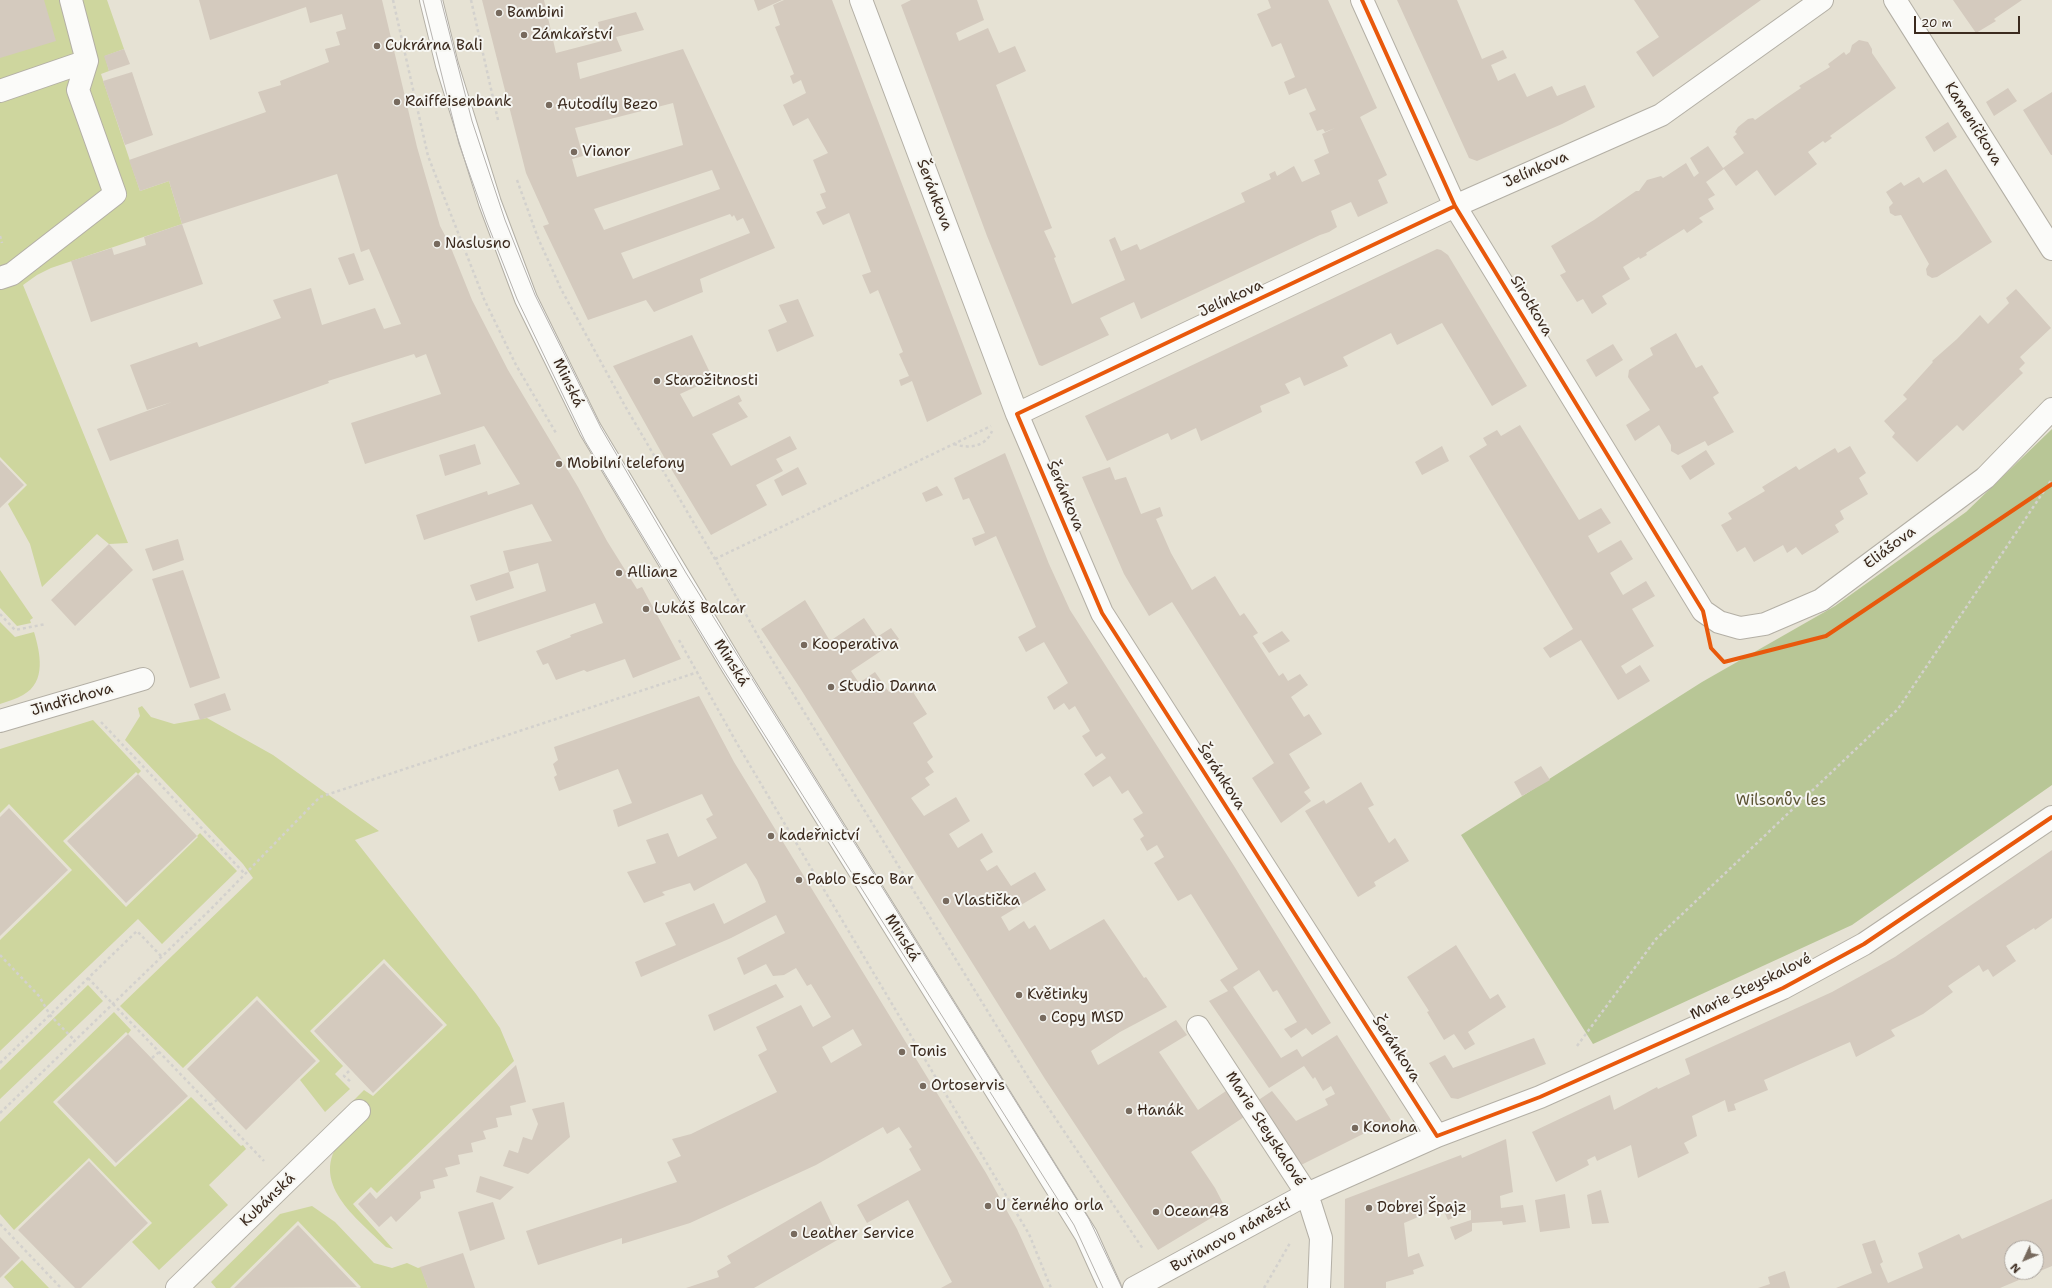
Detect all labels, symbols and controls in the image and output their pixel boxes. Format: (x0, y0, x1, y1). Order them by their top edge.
place label: Bambini (507, 4, 564, 22)
marker: Bambini (494, 8, 504, 18)
scale bar (1916, 8, 2022, 34)
text: 20 m (1921, 15, 1952, 31)
place label: Zámkařství (532, 26, 613, 44)
marker: Zámkařství (519, 30, 529, 40)
place label: Cukrárna Bali (385, 37, 483, 55)
marker: Cukrárna Bali (372, 41, 382, 51)
street label: Kameníčkova (1940, 79, 2006, 169)
place label: Raiffeisenbank (405, 93, 512, 111)
place label: Autodíly Bezo (557, 96, 658, 114)
marker: Raiffeisenbank (392, 97, 402, 107)
marker: Autodíly Bezo (544, 100, 554, 110)
place label: Vianor (582, 143, 631, 161)
marker: Vianor (569, 147, 579, 157)
street label: Jelínkova (1501, 148, 1571, 192)
street label: Šeránkova (912, 157, 956, 233)
place label: Naslusno (445, 235, 511, 253)
marker: Naslusno (432, 239, 442, 249)
street label: Sirotkova (1506, 272, 1556, 340)
street label: Jelínkova (1196, 276, 1266, 322)
street label: Minská (548, 356, 588, 410)
place label: Starožitnosti (665, 372, 758, 390)
marker: Starožitnosti (652, 376, 662, 386)
place label: Mobilní telefony (567, 455, 685, 473)
street label: Šeránkova (1042, 458, 1088, 534)
marker: Mobilní telefony (554, 459, 564, 469)
street label: Eliášova (1861, 523, 1919, 573)
place label: Allianz (627, 564, 678, 582)
marker: Allianz (614, 568, 624, 578)
place label: Lukáš Balcar (654, 600, 746, 618)
marker: Lukáš Balcar (641, 604, 651, 614)
street label: Minská (710, 636, 752, 690)
place label: Kooperativa (812, 636, 898, 654)
marker: Kooperativa (799, 640, 809, 650)
place label: Studio Danna (839, 678, 936, 696)
street label: Jindřichova (29, 680, 115, 720)
marker: Studio Danna (826, 682, 836, 692)
street label: Šeránkova (1193, 741, 1249, 813)
park label: Wilsonův les (1736, 792, 1826, 810)
place label: kadeřnictví (779, 827, 859, 845)
marker: kadeřnictví (766, 831, 776, 841)
place label: Pablo Esco Bar (807, 871, 914, 889)
marker: Pablo Esco Bar (794, 875, 804, 885)
place label: Vlastička (954, 892, 1020, 910)
marker: Vlastička (941, 896, 951, 906)
street label: Minská (881, 911, 923, 965)
street label: Marie Steyskalové (1687, 950, 1815, 1024)
place label: Květinky (1027, 986, 1088, 1004)
marker: Květinky (1014, 990, 1024, 1000)
place label: Copy MSD (1051, 1009, 1124, 1027)
marker: Copy MSD (1038, 1013, 1048, 1023)
street label: Šeránkova (1368, 1013, 1424, 1085)
place label: Tonis (910, 1043, 947, 1061)
marker: Tonis (897, 1047, 907, 1057)
street label: Marie Steyskalové (1221, 1068, 1309, 1190)
place label: Ortoservis (931, 1077, 1005, 1095)
marker: Ortoservis (918, 1081, 928, 1091)
place label: Hanák (1137, 1102, 1184, 1120)
marker: Hanák (1124, 1106, 1134, 1116)
place label: Konoha (1363, 1119, 1418, 1137)
marker: Konoha (1350, 1123, 1360, 1133)
street label: Kubánská (237, 1169, 299, 1231)
street label: Burianovo náměstí (1168, 1196, 1294, 1276)
place label: U černého orla (996, 1197, 1103, 1215)
place label: Dobrej Špajz (1377, 1199, 1467, 1217)
marker: U černého orla (983, 1201, 993, 1211)
place label: Ocean48 (1164, 1203, 1230, 1221)
marker: Dobrej Špajz (1364, 1203, 1374, 1213)
marker: Ocean48 (1151, 1207, 1161, 1217)
place label: Leather Service (802, 1225, 914, 1243)
marker: Leather Service (789, 1229, 799, 1239)
north arrow (2004, 1240, 2044, 1280)
text: N (2007, 1260, 2024, 1276)

